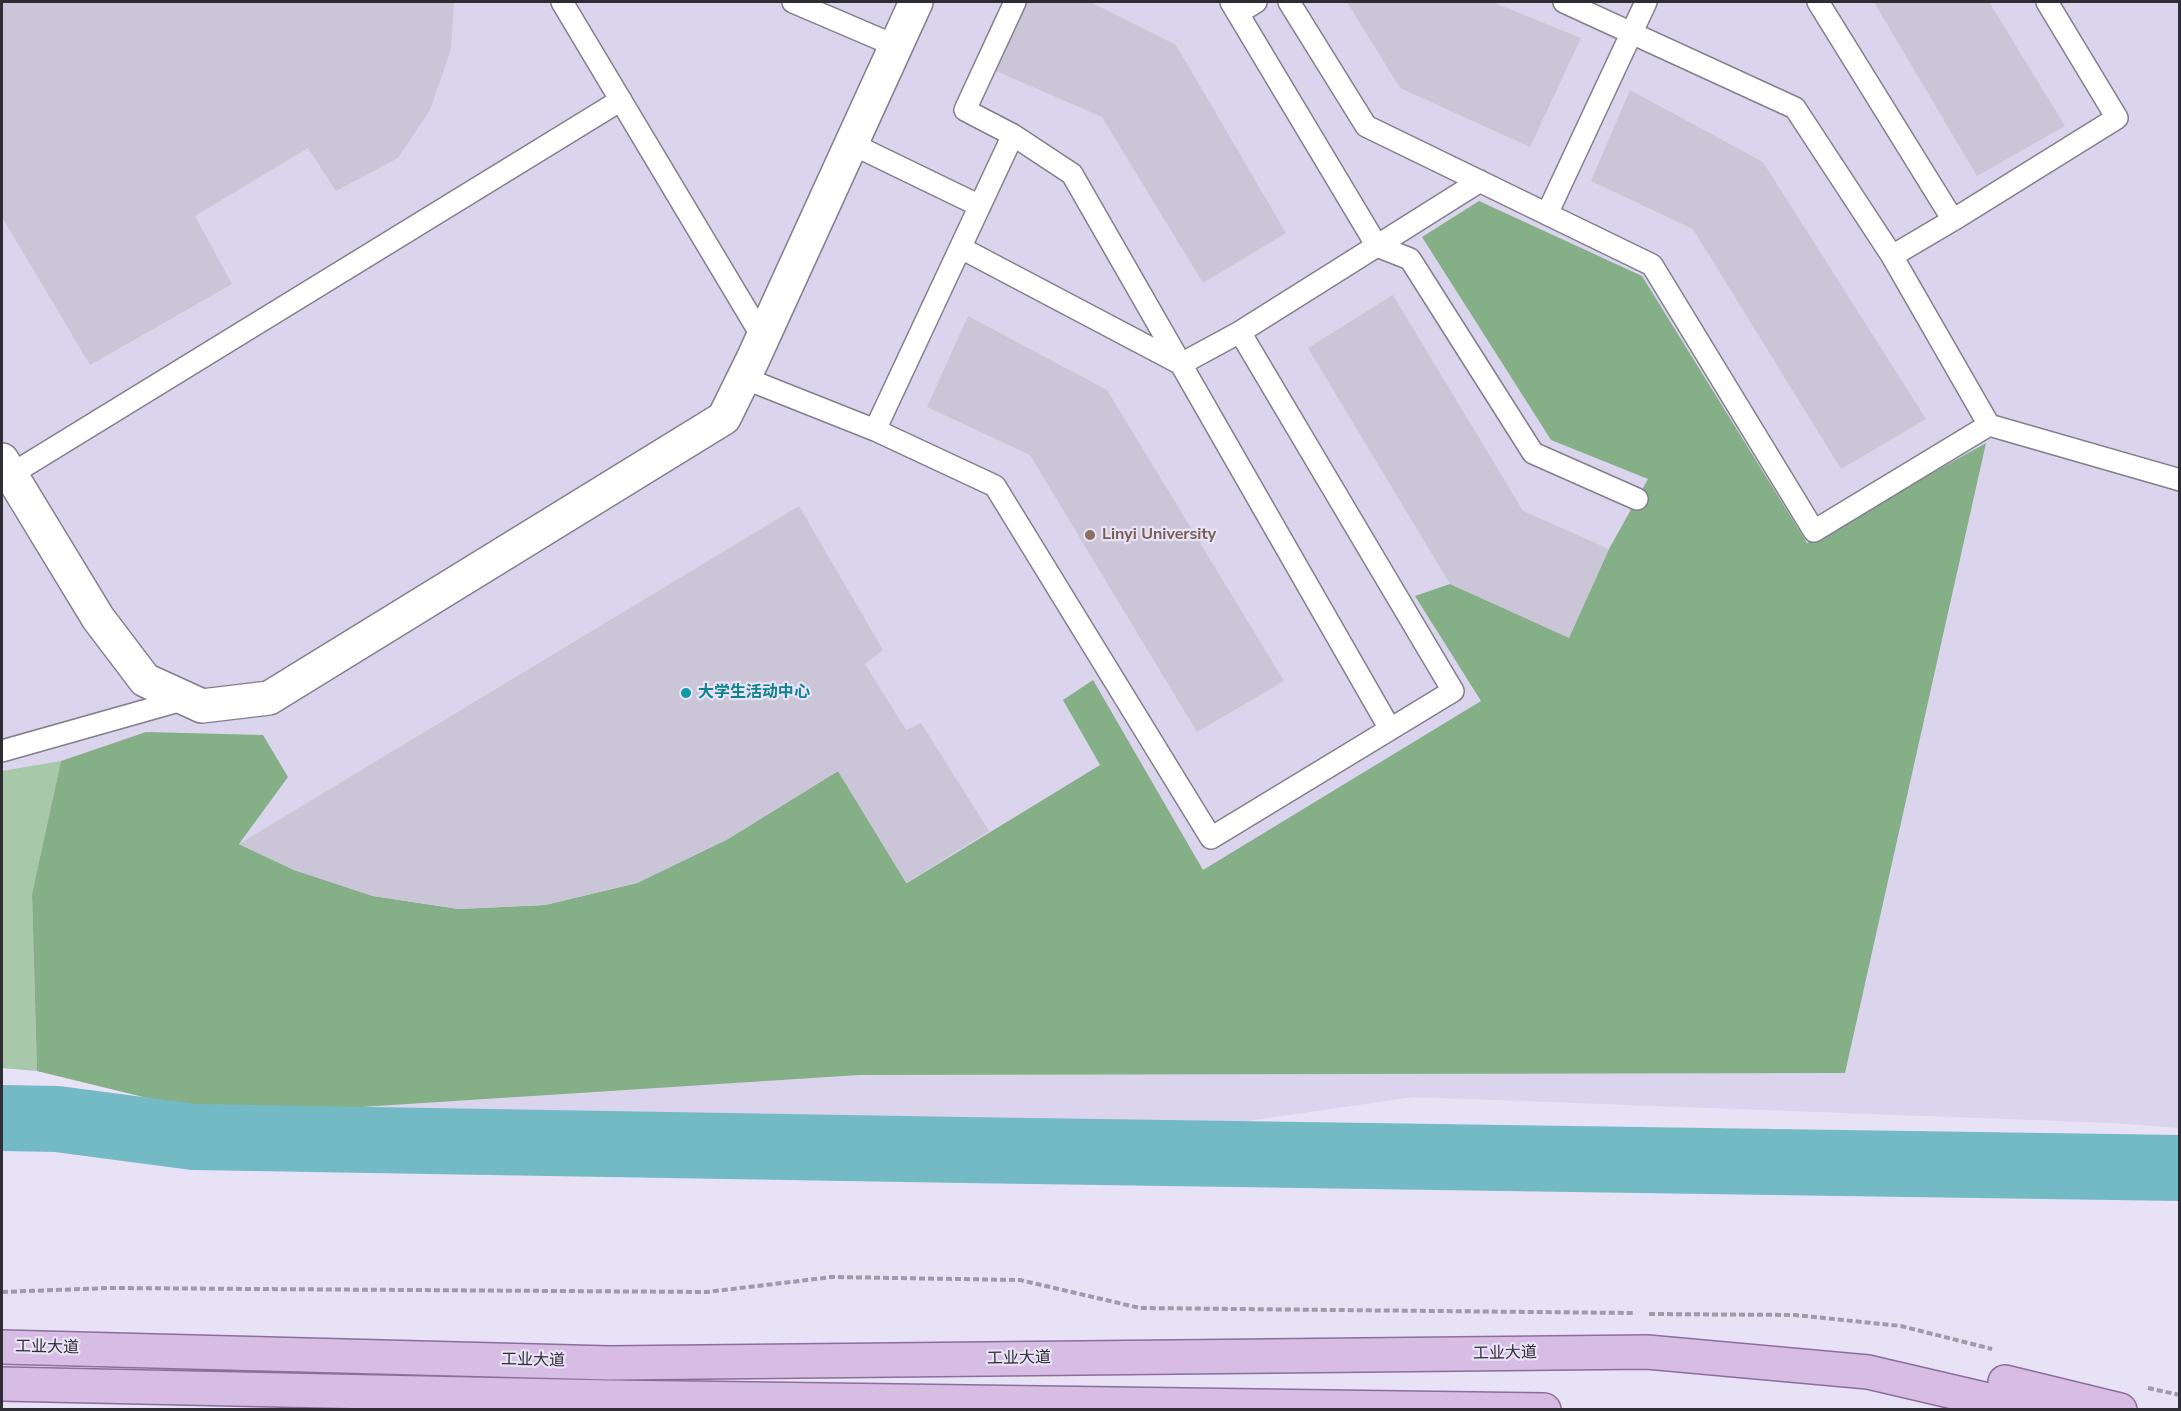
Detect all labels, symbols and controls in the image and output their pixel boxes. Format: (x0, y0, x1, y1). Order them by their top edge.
place label: Linyi University (1102, 525, 1216, 545)
marker: Linyi University (1083, 528, 1097, 542)
place label: 大学生活动中心 (698, 683, 810, 703)
marker: 大学生活动中心 (679, 686, 693, 700)
street label: 工业大道 (15, 1338, 79, 1358)
street label: 工业大道 (1473, 1344, 1537, 1364)
street label: 工业大道 (987, 1349, 1051, 1369)
street label: 工业大道 (501, 1351, 565, 1371)

